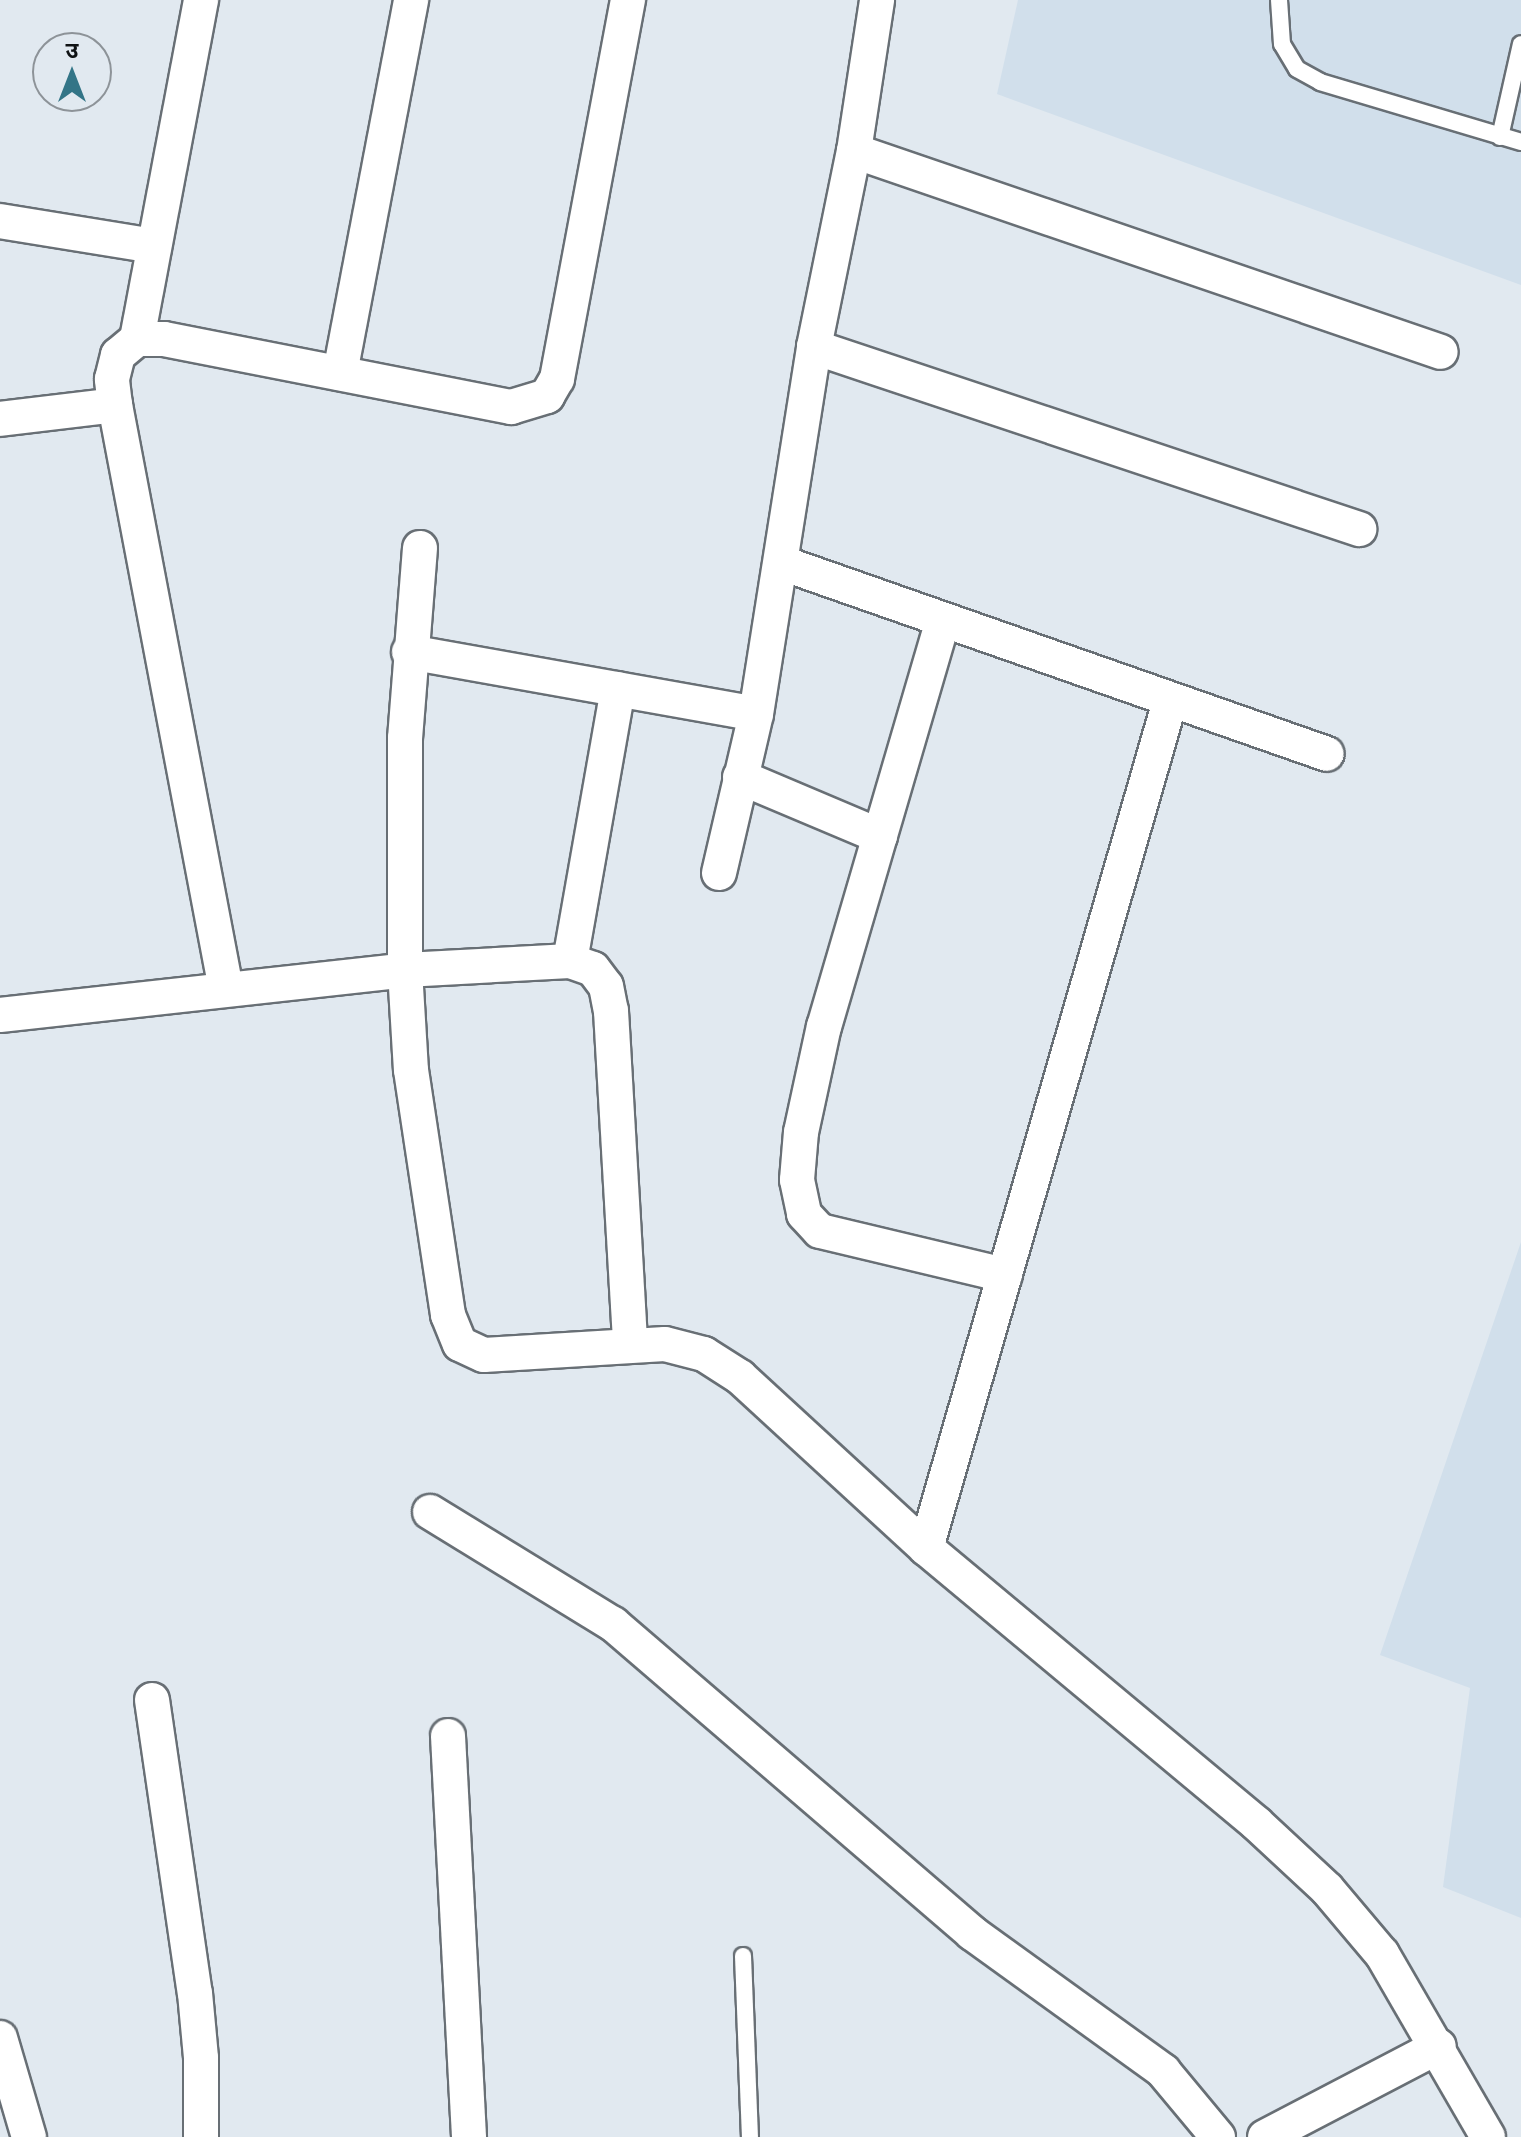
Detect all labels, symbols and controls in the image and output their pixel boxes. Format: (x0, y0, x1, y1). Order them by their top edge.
north arrow (32, 32, 112, 112)
text: उ (66, 36, 78, 64)

